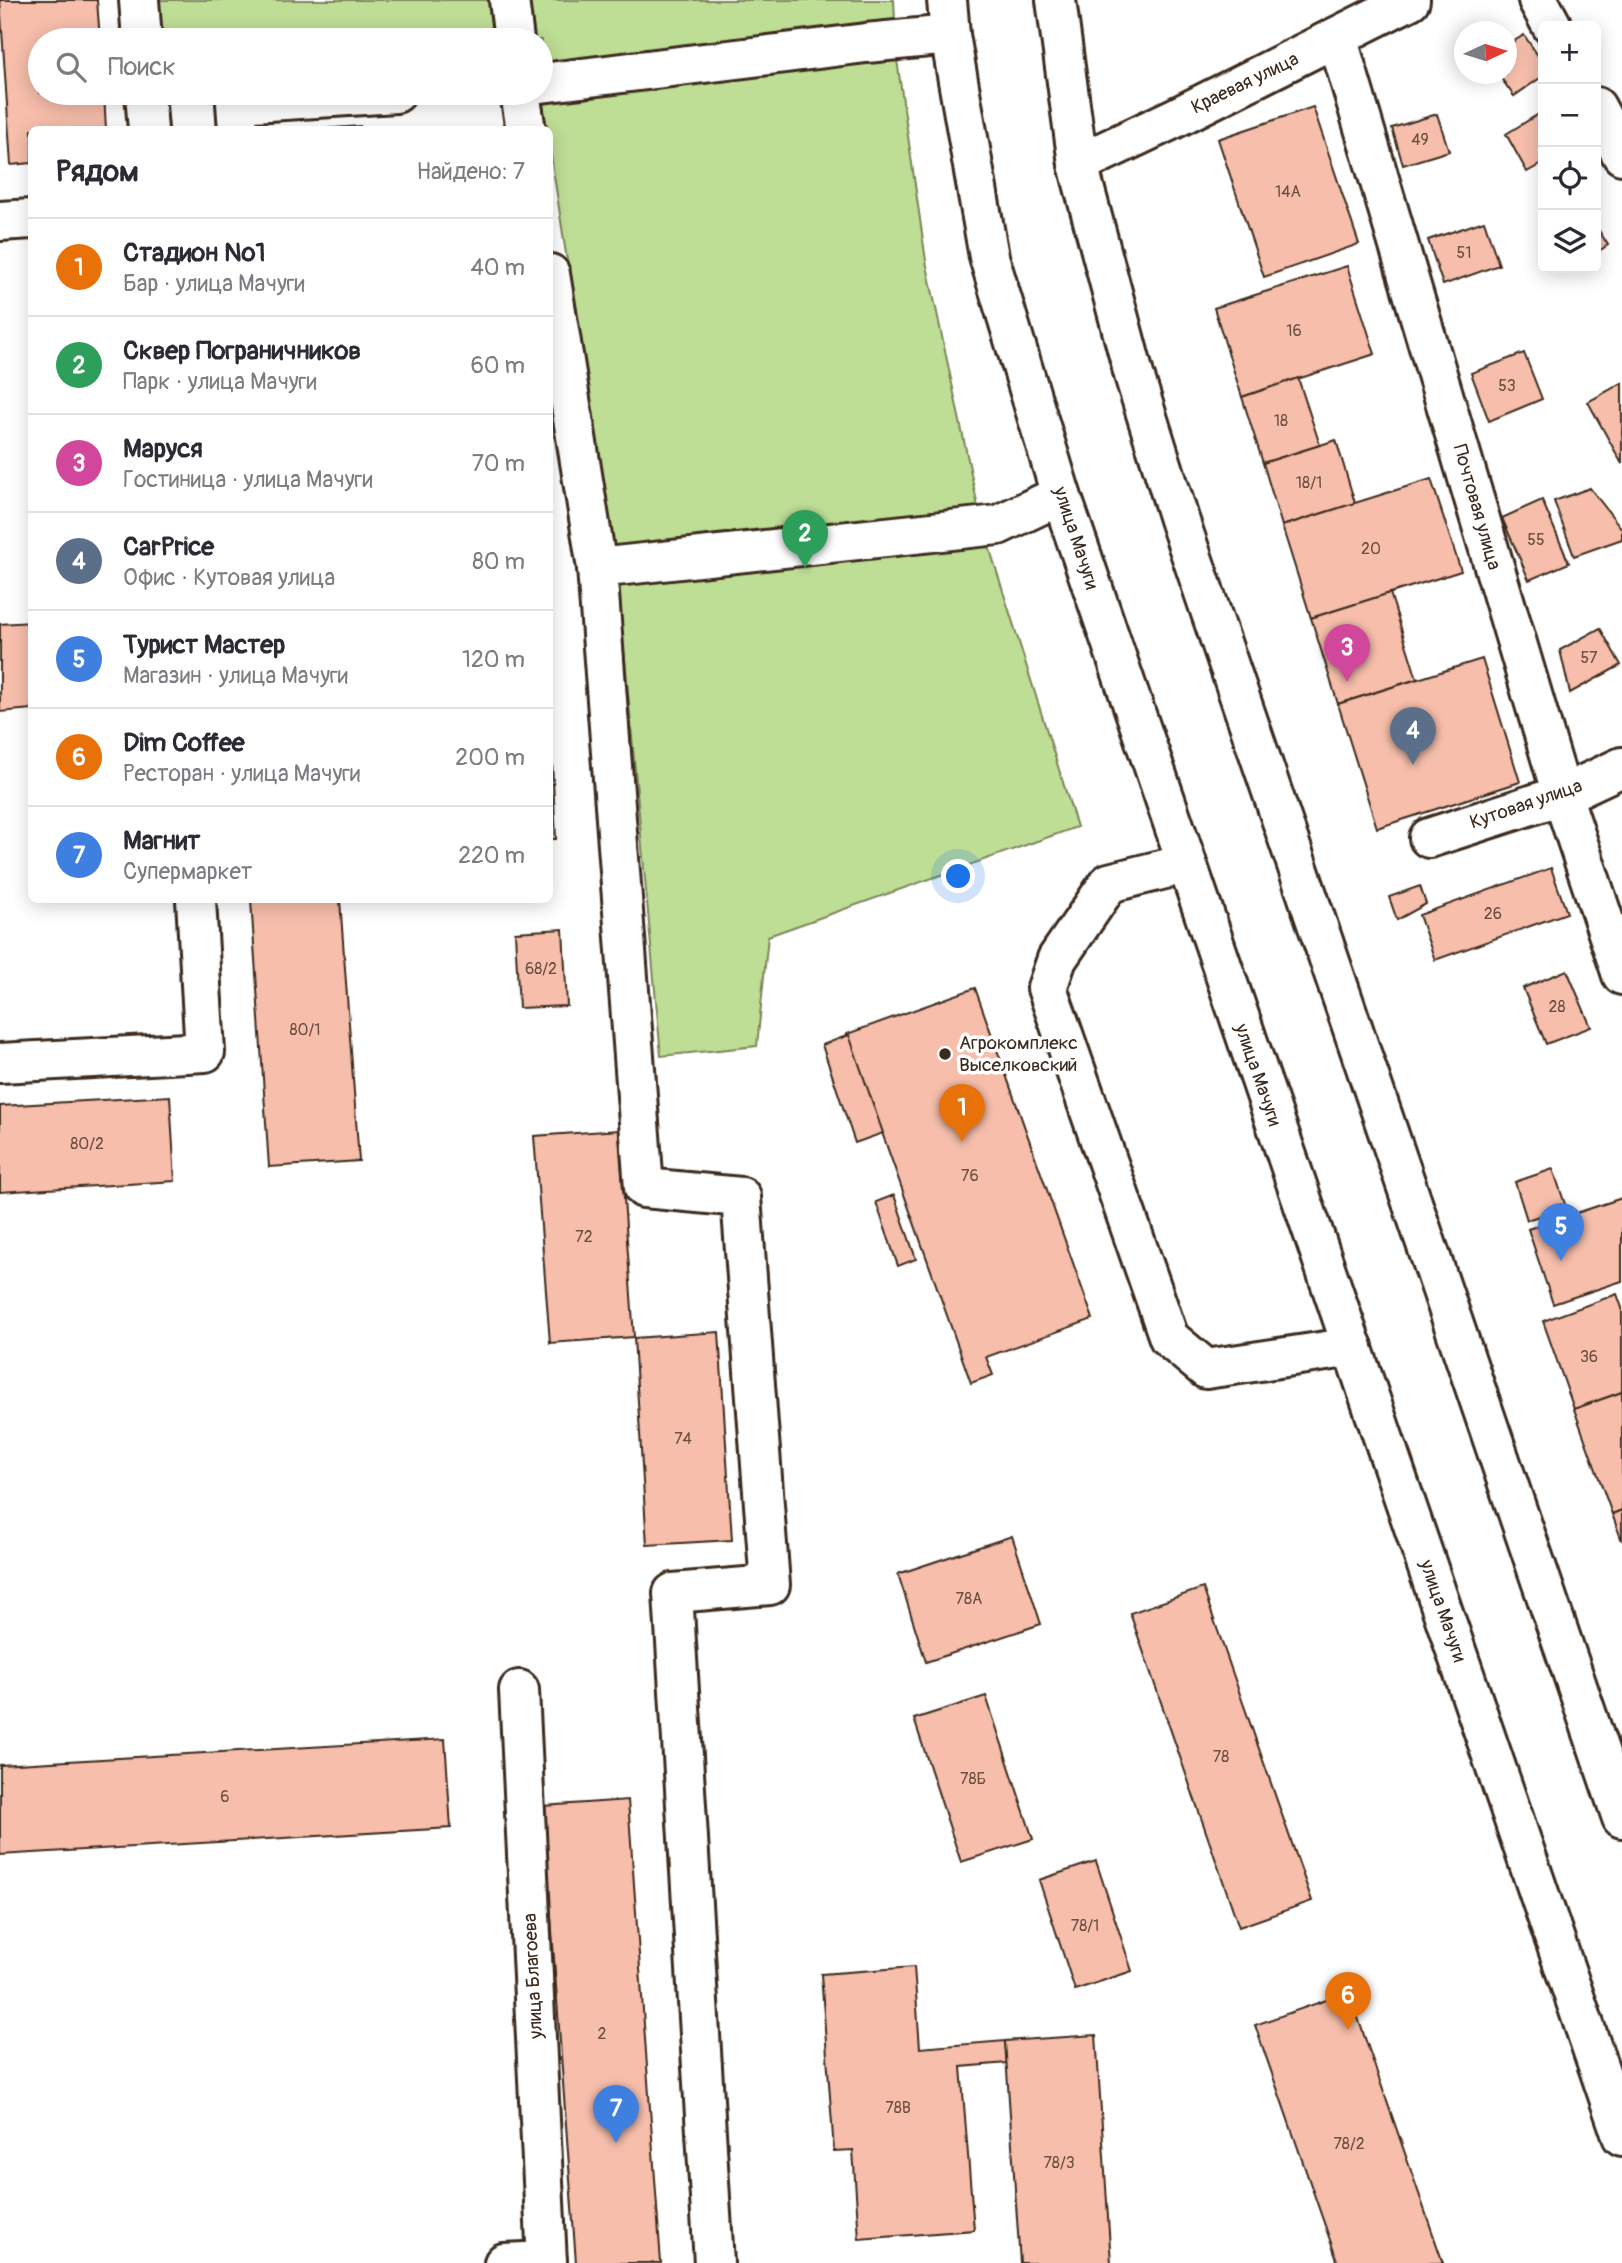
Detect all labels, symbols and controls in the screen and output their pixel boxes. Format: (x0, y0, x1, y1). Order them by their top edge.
north arrow (1454, 21, 1517, 84)
map controls (1538, 21, 1601, 273)
button: + (1538, 21, 1601, 84)
search box (28, 28, 553, 105)
street label: Краевая улица (1187, 47, 1303, 119)
icon: search (52, 48, 90, 86)
text: Поиск (108, 51, 176, 83)
button: − (1538, 84, 1601, 147)
house number: 49 (1411, 130, 1429, 150)
button: locate (1538, 147, 1601, 210)
text: Рядом (56, 153, 139, 190)
text: Найдено: 7 (416, 157, 525, 186)
house number: 14А (1275, 182, 1301, 202)
button: layers (1538, 210, 1601, 273)
text: Стадион №1 (123, 237, 266, 269)
house number: 51 (1457, 243, 1471, 263)
text: 1 (75, 253, 84, 282)
text: 40 m (471, 253, 525, 282)
text: Бар · улица Мачуги (123, 269, 305, 298)
house number: 16 (1286, 321, 1302, 341)
text: Сквер Пограничников (123, 335, 361, 367)
text: 2 (73, 351, 85, 380)
text: 60 m (470, 351, 525, 380)
text: Парк · улица Мачуги (123, 367, 317, 396)
house number: 53 (1498, 376, 1516, 396)
house number: 18 (1274, 411, 1288, 431)
text: Маруся (123, 433, 203, 465)
street label: Почтовая улица (1448, 441, 1506, 573)
text: 3 (73, 449, 85, 478)
text: 70 m (472, 449, 525, 478)
text: Гостиница · улица Мачуги (123, 465, 373, 494)
house number: 18/1 (1296, 473, 1322, 493)
street label: улица Мачуги (1048, 483, 1104, 593)
pin: 2 (782, 510, 828, 568)
house number: 55 (1527, 530, 1545, 550)
text: CarPrice (123, 531, 214, 563)
house number: 20 (1361, 539, 1381, 559)
text: 4 (72, 547, 86, 576)
text: 80 m (472, 547, 525, 576)
text: Офис · Кутовая улица (123, 563, 335, 592)
pin: 3 (1324, 624, 1370, 682)
text: Турист Мастер (123, 629, 285, 661)
text: 5 (73, 645, 85, 674)
text: 120 m (462, 645, 525, 674)
house number: 57 (1580, 648, 1598, 668)
text: Магазин · улица Мачуги (123, 661, 348, 690)
pin: 4 (1390, 707, 1436, 765)
text: Dim Coffee (123, 727, 245, 759)
text: 6 (72, 743, 86, 772)
text: 200 m (455, 743, 525, 772)
text: Ресторан · улица Мачуги (123, 759, 360, 788)
street label: Кутовая улица (1467, 774, 1586, 834)
text: Магнит (123, 825, 200, 857)
text: 7 (73, 841, 85, 870)
text: 220 m (458, 841, 525, 870)
text: Супермаркет (123, 857, 252, 886)
your location (941, 859, 975, 893)
house number: 26 (1484, 904, 1502, 924)
house number: 68/2 (525, 959, 557, 979)
house number: 28 (1548, 997, 1566, 1017)
house number: 80/1 (290, 1020, 321, 1040)
street label: улица Мачуги (1229, 1020, 1287, 1130)
place label: Агрокомплекс Выселковский (959, 1031, 1078, 1077)
marker: Агрокомплекс Выселковский (937, 1046, 953, 1062)
pin: 1 (939, 1084, 985, 1142)
house number: 80/2 (70, 1134, 104, 1154)
house number: 76 (961, 1166, 979, 1186)
pin: 5 (1538, 1203, 1584, 1261)
house number: 72 (575, 1227, 593, 1247)
house number: 36 (1580, 1347, 1598, 1367)
house number: 74 (674, 1429, 692, 1449)
street label: улица Мачуги (1414, 1556, 1472, 1666)
house number: 78А (956, 1589, 982, 1609)
house number: 78 (1213, 1747, 1229, 1767)
house number: 78Б (960, 1769, 986, 1789)
house number: 6 (220, 1787, 230, 1807)
street label: улица Благоева (518, 1912, 548, 2040)
house number: 78/1 (1071, 1916, 1099, 1936)
pin: 6 (1325, 1972, 1371, 2030)
house number: 2 (598, 2024, 607, 2044)
pin: 7 (593, 2085, 639, 2143)
house number: 78В (885, 2098, 911, 2118)
house number: 78/2 (1333, 2134, 1365, 2154)
house number: 78/3 (1043, 2153, 1075, 2173)

